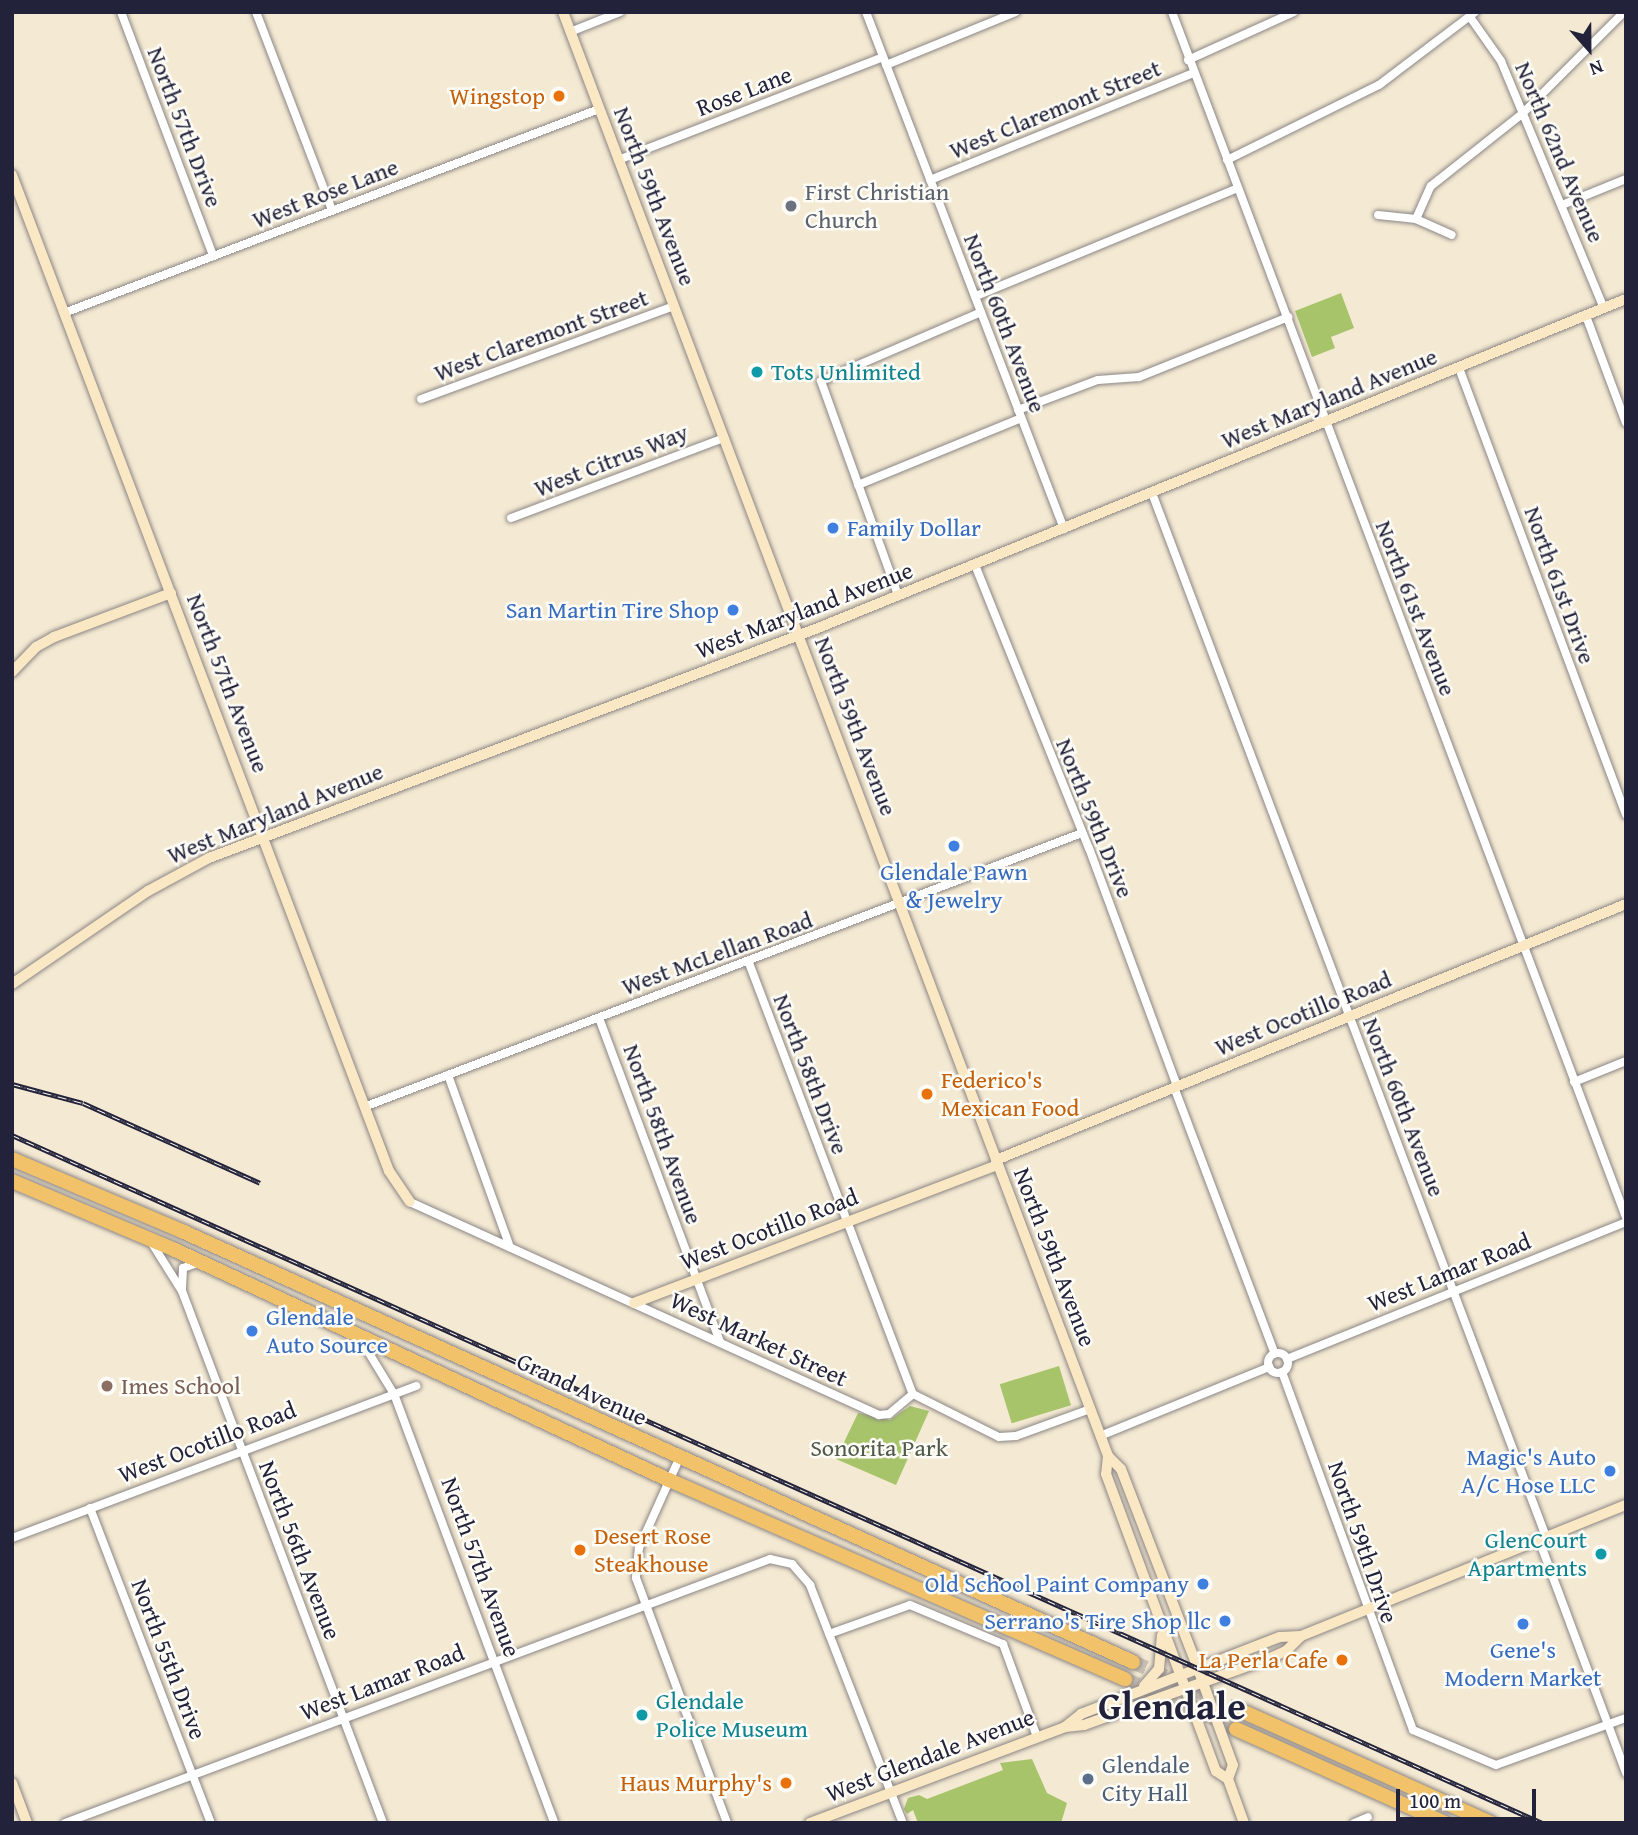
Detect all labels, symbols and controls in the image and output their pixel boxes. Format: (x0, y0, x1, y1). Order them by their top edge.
north arrow (1554, 14, 1624, 84)
street label: North 57th Drive (141, 43, 229, 211)
street label: West Claremont Street (945, 53, 1165, 165)
street label: North 62nd Avenue (1509, 57, 1611, 247)
street label: Rose Lane (692, 60, 796, 122)
place label: Wingstop (449, 82, 545, 110)
marker: Wingstop (551, 88, 567, 104)
street label: North 59th Avenue (608, 103, 702, 289)
street label: West Rose Lane (248, 152, 402, 234)
place label: First Christian Church (805, 178, 949, 234)
marker: First Christian Church (783, 198, 799, 214)
street label: North 60th Avenue (958, 230, 1052, 416)
street label: West Claremont Street (430, 283, 652, 387)
street label: West Maryland Avenue (1217, 342, 1441, 454)
place label: Tots Unlimited (771, 358, 921, 386)
marker: Tots Unlimited (749, 364, 765, 380)
street label: West Citrus Way (530, 417, 692, 503)
street label: North 61st Drive (1518, 502, 1602, 668)
place label: Family Dollar (847, 514, 981, 542)
street label: North 61st Avenue (1369, 516, 1463, 700)
marker: Family Dollar (825, 520, 841, 536)
street label: West Maryland Avenue (691, 555, 917, 665)
street label: North 57th Avenue (181, 590, 275, 776)
place label: San Martin Tire Shop (506, 596, 719, 624)
marker: San Martin Tire Shop (725, 602, 741, 618)
street label: North 59th Avenue (809, 633, 903, 819)
street label: North 59th Drive (1050, 734, 1140, 902)
street label: West Maryland Avenue (163, 757, 387, 869)
marker: Glendale Pawn & Jewelry (946, 838, 962, 854)
place label: Glendale Pawn & Jewelry (880, 858, 1028, 914)
street label: West McLellan Road (618, 905, 816, 1001)
street label: West Ocotillo Road (1210, 964, 1396, 1062)
street label: North 58th Drive (767, 990, 855, 1158)
street label: North 60th Avenue (1357, 1014, 1451, 1200)
street label: North 58th Avenue (617, 1040, 709, 1228)
place label: Federico's Mexican Food (941, 1066, 1079, 1122)
marker: Federico's Mexican Food (919, 1086, 935, 1102)
street label: North 59th Avenue (1008, 1164, 1102, 1350)
street label: West Ocotillo Road (676, 1182, 862, 1276)
street label: West Lamar Road (1363, 1226, 1535, 1318)
street label: West Market Street (666, 1285, 852, 1393)
place label: Glendale Auto Source (266, 1303, 388, 1359)
marker: Glendale Auto Source (244, 1323, 260, 1339)
street label: Grand Avenue (512, 1346, 652, 1432)
place label: Imes School (121, 1372, 241, 1400)
marker: Imes School (99, 1378, 115, 1394)
street label: West Ocotillo Road (114, 1395, 300, 1489)
park label: Sonorita Park (810, 1434, 948, 1462)
place label: Magic's Auto A/C Hose LLC (1461, 1443, 1596, 1499)
street label: North 56th Avenue (253, 1457, 347, 1643)
street label: North 59th Drive (1322, 1457, 1404, 1627)
marker: Magic's Auto A/C Hose LLC (1602, 1463, 1618, 1479)
street label: North 57th Avenue (435, 1473, 527, 1661)
place label: Desert Rose Steakhouse (594, 1522, 711, 1578)
place label: GlenCourt Apartments (1467, 1526, 1587, 1582)
marker: Desert Rose Steakhouse (572, 1542, 588, 1558)
marker: GlenCourt Apartments (1593, 1546, 1609, 1562)
place label: Old School Paint Company (925, 1570, 1189, 1598)
street label: North 55th Drive (125, 1575, 213, 1743)
marker: Old School Paint Company (1195, 1576, 1211, 1592)
place label: Serrano's Tire Shop llc (984, 1607, 1211, 1635)
marker: Serrano's Tire Shop llc (1217, 1613, 1233, 1629)
marker: Gene's Modern Market (1515, 1616, 1531, 1632)
place label: Gene's Modern Market (1445, 1636, 1601, 1692)
street label: West Lamar Road (296, 1637, 468, 1727)
place label: La Perla Cafe (1199, 1646, 1328, 1674)
marker: La Perla Cafe (1334, 1652, 1350, 1668)
district label: Glendale (1098, 1683, 1246, 1729)
place label: Glendale Police Museum (656, 1687, 808, 1743)
street label: West Glendale Avenue (822, 1702, 1038, 1808)
marker: Glendale Police Museum (634, 1707, 650, 1723)
place label: Glendale City Hall (1102, 1751, 1190, 1807)
place label: Haus Murphy's (620, 1769, 772, 1797)
marker: Glendale City Hall (1080, 1771, 1096, 1787)
marker: Haus Murphy's (778, 1775, 794, 1791)
scale bar (1400, 1776, 1540, 1820)
text: 100 m (1409, 1785, 1461, 1816)

